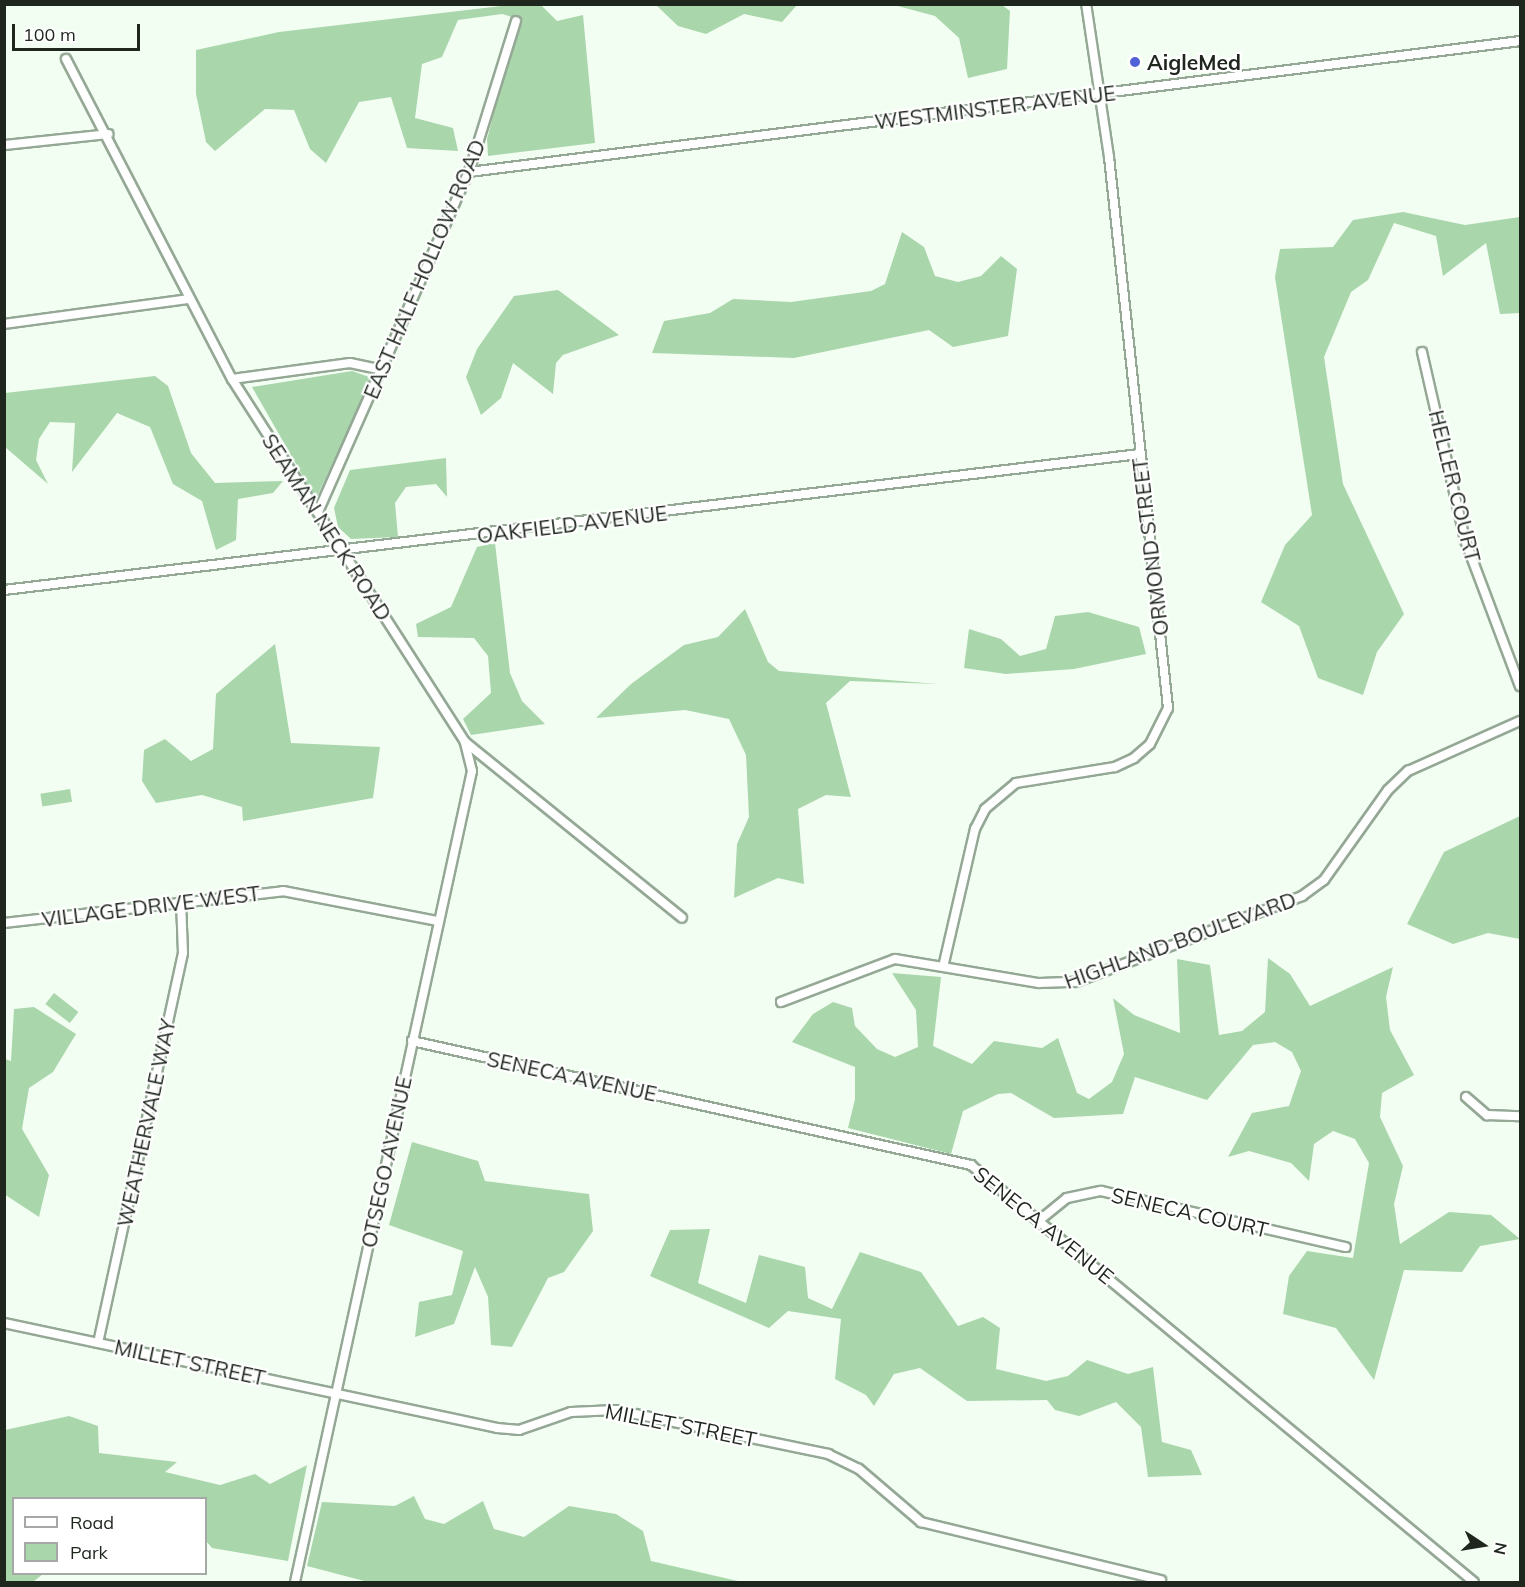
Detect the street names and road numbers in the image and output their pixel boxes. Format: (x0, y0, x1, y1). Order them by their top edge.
street label: WESTMINSTER AVENUE (873, 80, 1117, 134)
street label: EAST HALF HOLLOW ROAD (358, 136, 490, 402)
street label: HELLER COURT (1424, 407, 1486, 565)
street label: SEAMAN NECK ROAD (257, 429, 397, 625)
street label: ORMOND STREET (1127, 457, 1173, 637)
street label: OAKFIELD AVENUE (475, 500, 669, 548)
street label: VILLAGE DRIVE WEST (40, 880, 262, 932)
street label: HIGHLAND BOULEVARD (1061, 886, 1299, 994)
street label: WEATHERVALE WAY (112, 1017, 180, 1229)
street label: SENECA AVENUE (485, 1046, 659, 1106)
street label: OTSEGO AVENUE (356, 1074, 416, 1250)
street label: SENECA AVENUE (969, 1161, 1119, 1289)
street label: SENECA COURT (1109, 1182, 1271, 1242)
street label: MILLET STREET (112, 1334, 268, 1390)
street label: MILLET STREET (603, 1398, 759, 1452)

